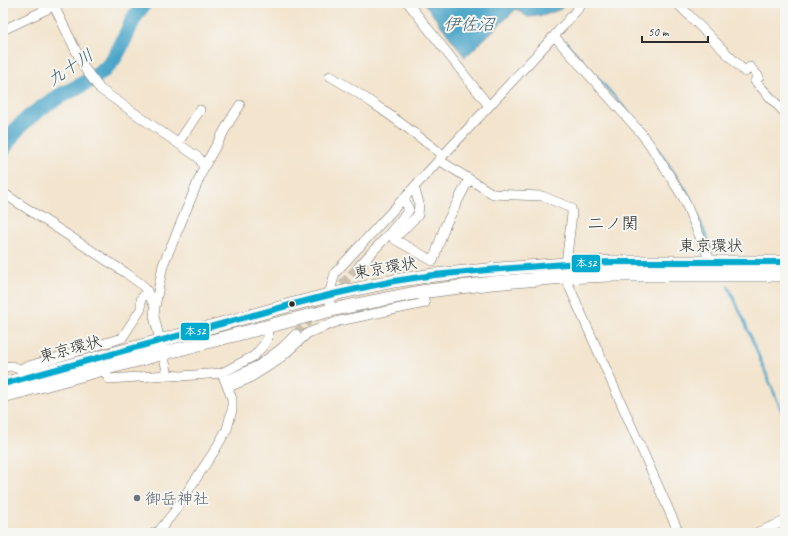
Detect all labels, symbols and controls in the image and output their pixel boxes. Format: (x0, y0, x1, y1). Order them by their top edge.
water label: 伊佐沼 (444, 14, 496, 35)
scale bar (642, 18, 708, 44)
text: 50 m (648, 24, 670, 40)
water label: 九十川 (43, 44, 97, 90)
district label: 二ノ関 (588, 213, 639, 234)
street label: 東京環状 (679, 236, 743, 256)
street label: 東京環状 (352, 253, 418, 283)
line badge: 本52 (571, 254, 601, 273)
text: 本52 (576, 256, 597, 270)
unlabelled marker (287, 299, 297, 309)
line badge: 本52 (180, 322, 210, 341)
text: 本52 (185, 324, 206, 338)
street label: 東京環状 (37, 331, 104, 367)
place label: 御岳神社 (145, 489, 209, 509)
marker: 御岳神社 (132, 493, 142, 503)

